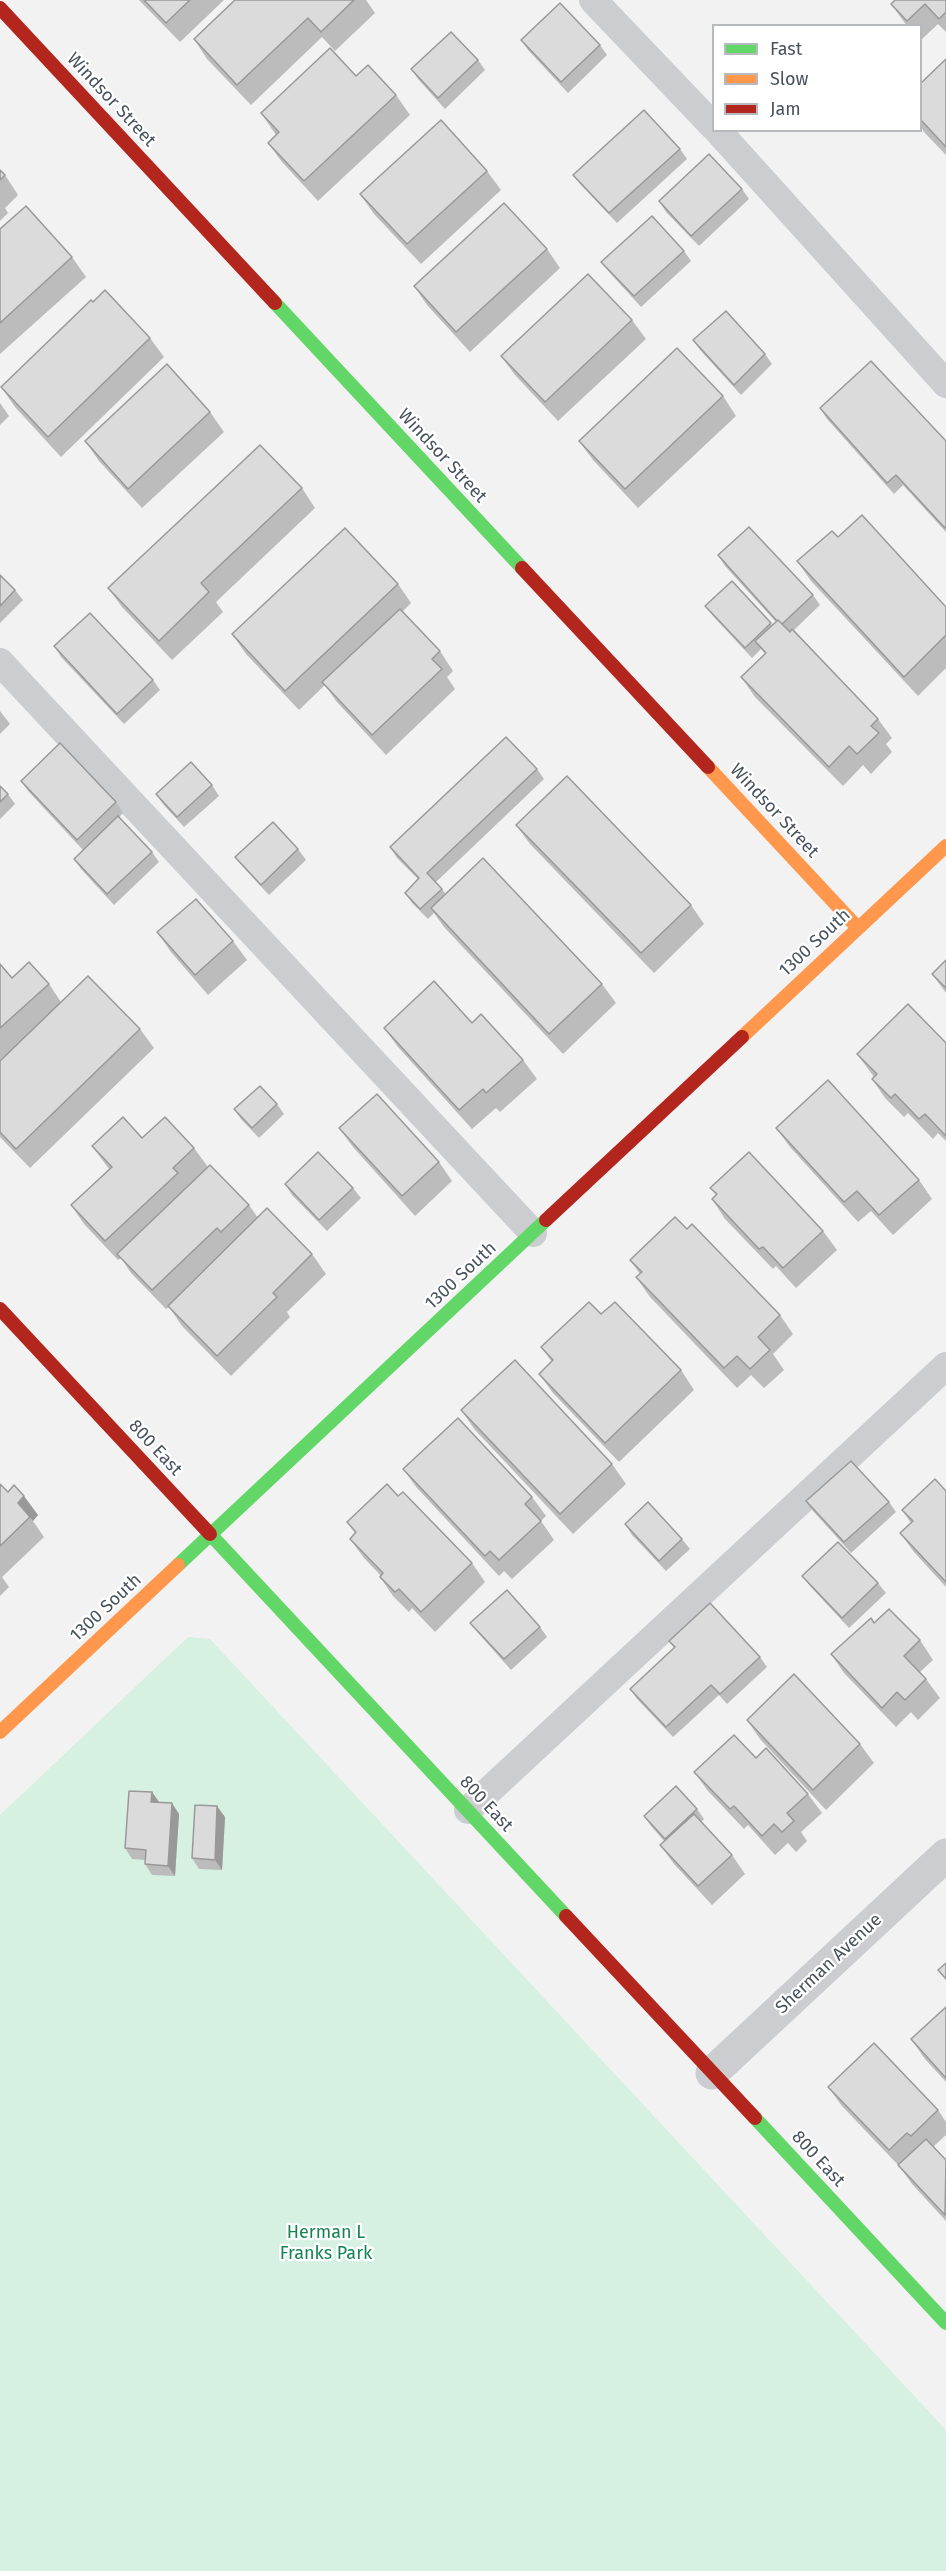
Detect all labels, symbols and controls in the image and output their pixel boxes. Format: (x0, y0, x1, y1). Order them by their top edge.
legend (712, 24, 922, 132)
text: Fast (770, 38, 802, 60)
street label: Windsor Street (62, 48, 160, 152)
text: Slow (770, 68, 808, 90)
text: Jam (770, 98, 801, 120)
street label: Windsor Street (393, 404, 491, 508)
street label: Windsor Street (725, 759, 823, 863)
street label: 1300 South (775, 905, 855, 981)
street label: 1300 South (421, 1238, 501, 1314)
street label: 800 East (124, 1416, 186, 1480)
street label: 1300 South (66, 1570, 146, 1646)
street label: 800 East (455, 1772, 517, 1836)
street label: Sherman Avenue (771, 1909, 887, 2019)
street label: 800 East (787, 2127, 849, 2191)
park label: Herman L Franks Park (280, 2222, 372, 2264)

